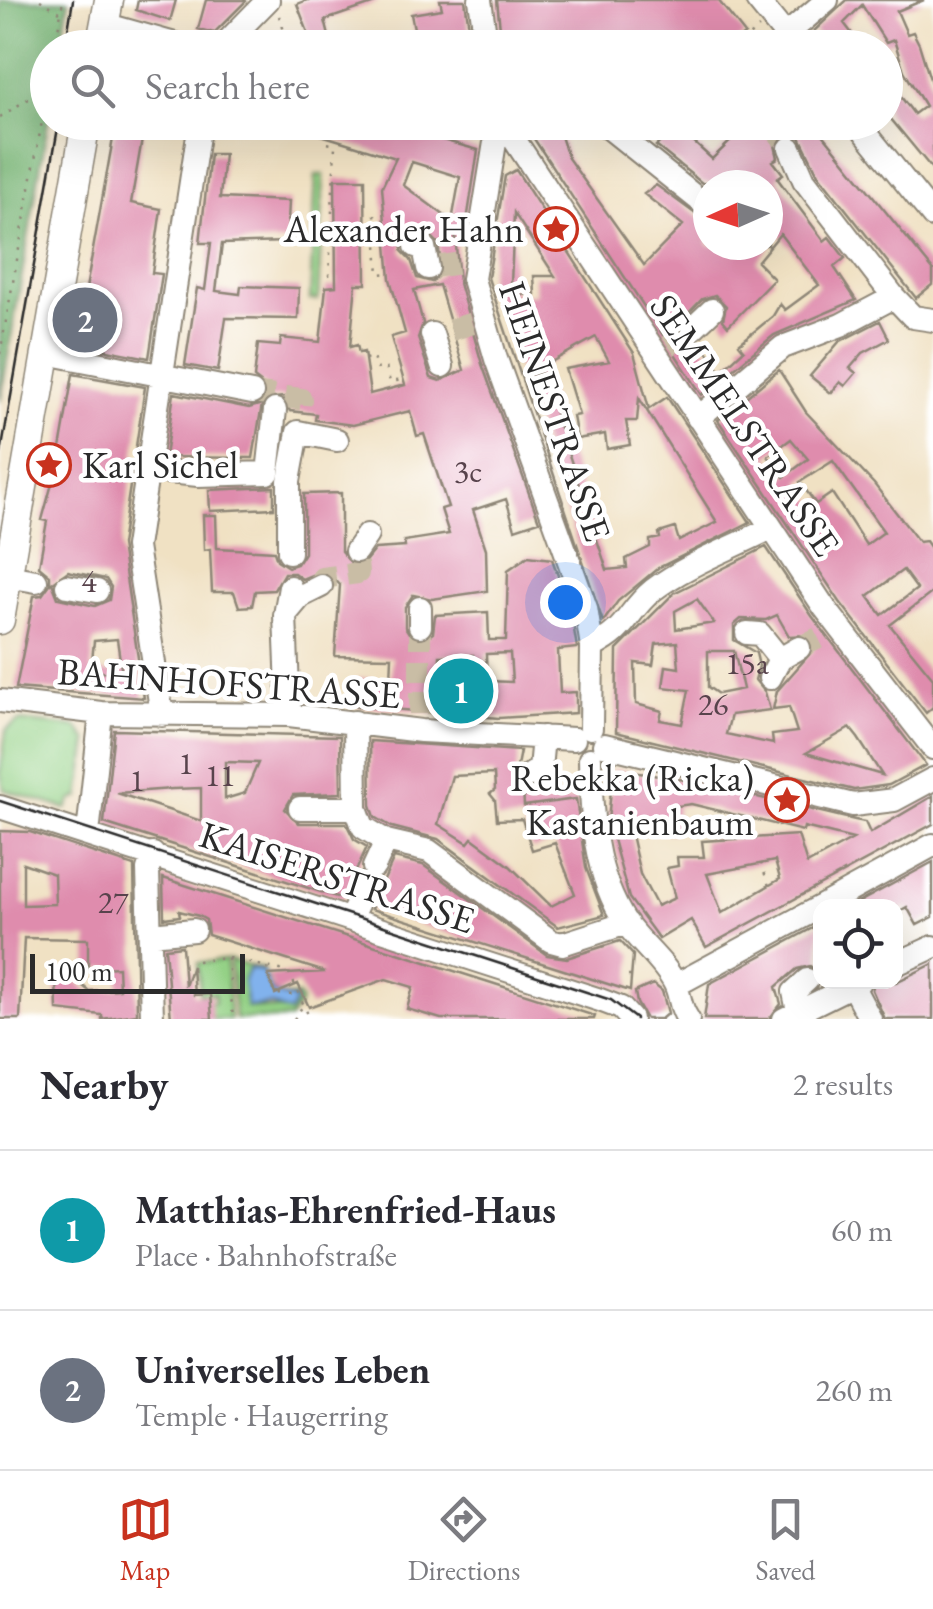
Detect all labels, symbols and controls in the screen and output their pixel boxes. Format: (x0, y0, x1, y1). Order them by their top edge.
search box (30, 30, 903, 140)
icon: search (65, 58, 120, 113)
text: Search here (145, 61, 310, 110)
north arrow (693, 170, 783, 260)
place label: Alexander Hahn (282, 204, 524, 253)
place icon: Alexander Hahn (533, 206, 579, 252)
street label: HEINESTRASSE (488, 275, 623, 547)
pin: 2 (52, 282, 118, 358)
street label: SEMMELSTRASSE (640, 284, 851, 565)
place label: Karl Sichel (82, 440, 238, 489)
place icon: Karl Sichel (26, 442, 72, 488)
house number: 3c (454, 450, 482, 492)
house number: 4 (81, 560, 97, 602)
your location (540, 577, 591, 628)
house number: 15a (725, 642, 769, 684)
street label: BAHNHOFSTRASSE (56, 646, 402, 719)
pin: 1 (428, 654, 494, 728)
house number: 26 (698, 683, 728, 725)
house number: 1 (178, 742, 194, 784)
place label: Rebekka (Ricka) Kastanienbaum (510, 753, 754, 846)
house number: 11 (205, 754, 235, 796)
house number: 1 (129, 759, 145, 801)
place icon: Rebekka (Ricka) Kastanienbaum (764, 777, 810, 823)
street label: KAISERSTRASSE (194, 809, 481, 944)
house number: 27 (98, 881, 129, 923)
map controls (813, 899, 903, 989)
button: locate (813, 899, 903, 989)
scale bar (30, 949, 245, 994)
text: 100 m (45, 953, 113, 989)
text: Nearby (40, 1057, 169, 1112)
text: 2 results (793, 1063, 893, 1105)
text: Matthias-Ehrenfried-Haus (135, 1185, 556, 1234)
text: 1 (64, 1209, 81, 1251)
text: 60 m (831, 1209, 893, 1251)
text: Place · Bahnhofstraße (135, 1234, 397, 1276)
text: Universelles Leben (135, 1345, 430, 1394)
text: 2 (64, 1369, 81, 1411)
text: 260 m (816, 1369, 893, 1411)
text: Temple · Haugerring (135, 1394, 388, 1436)
tab: Map (118, 1492, 173, 1588)
tab: Directions (408, 1492, 520, 1588)
tab: Saved (755, 1492, 815, 1588)

